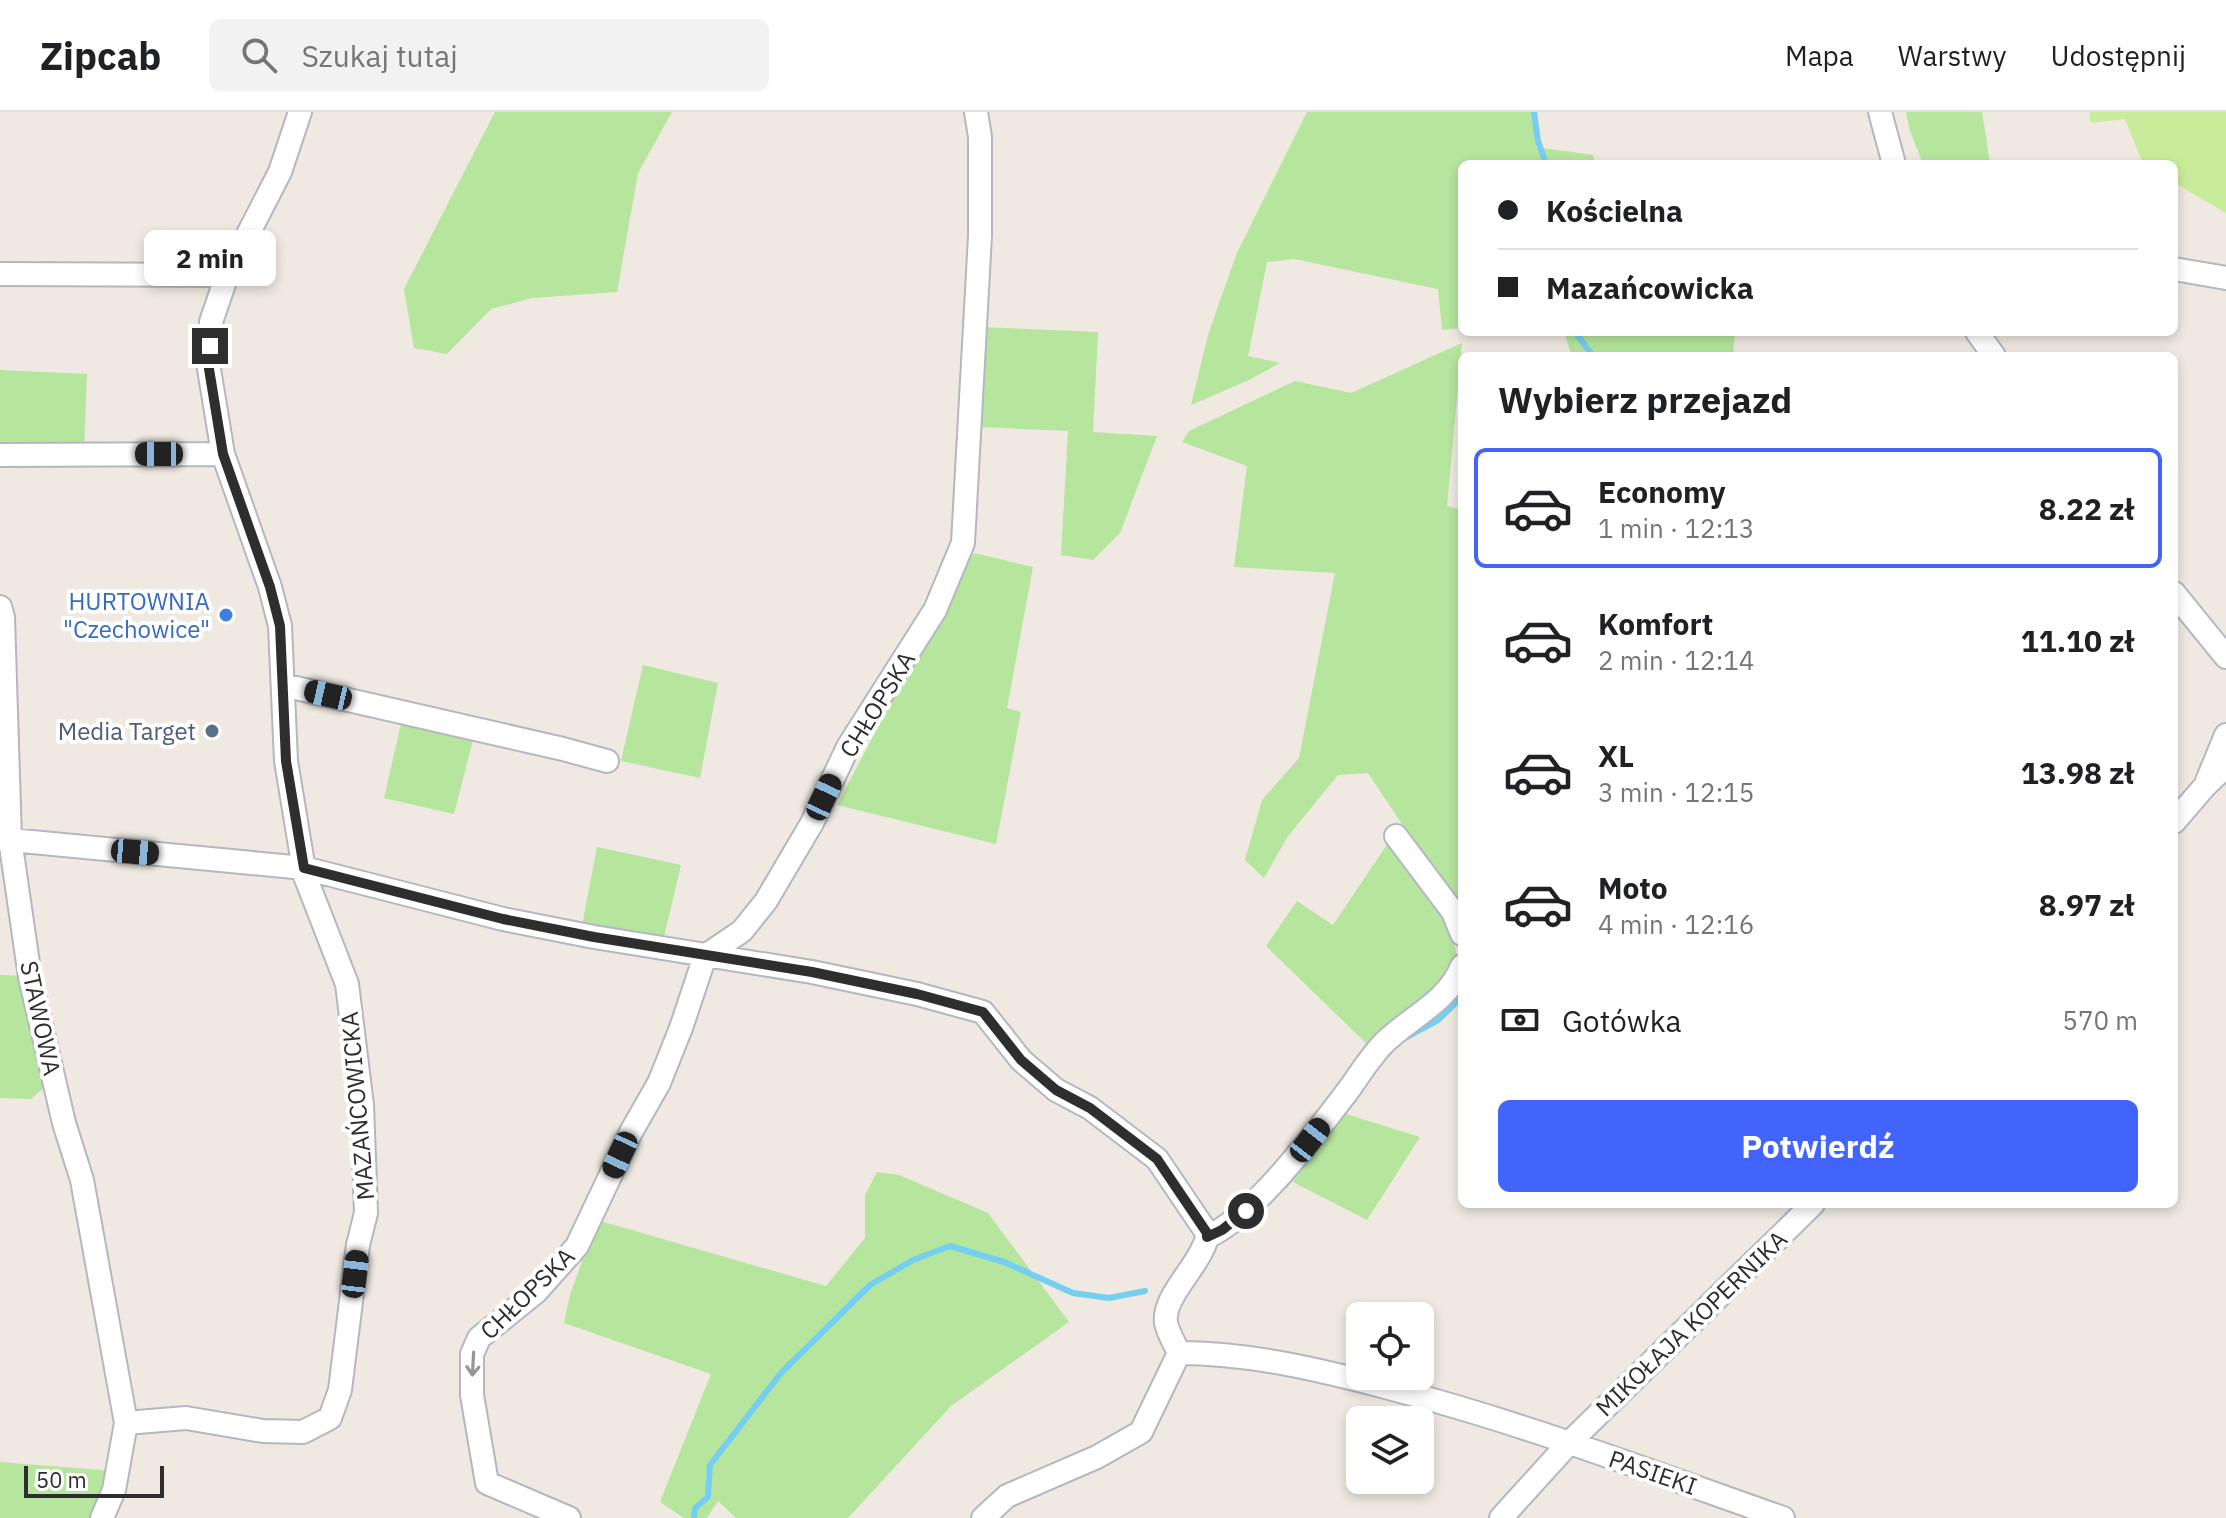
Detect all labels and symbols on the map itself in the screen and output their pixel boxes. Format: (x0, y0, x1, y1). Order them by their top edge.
callout: 2 min (144, 230, 276, 286)
route end (192, 328, 228, 364)
car (135, 442, 183, 466)
place label: HURTOWNIA "Czechowice" (63, 585, 210, 645)
marker: HURTOWNIA "Czechowice" (217, 606, 235, 624)
street label: CHŁOPSKA (832, 645, 922, 763)
car (302, 678, 354, 712)
place label: Media Target (58, 715, 196, 747)
marker: Media Target (203, 722, 221, 740)
car (803, 770, 845, 824)
car (110, 838, 160, 866)
street label: STAWOWA (13, 958, 69, 1078)
street label: MAZAŃCOWICKA (333, 1010, 381, 1202)
car (1286, 1114, 1334, 1166)
car (599, 1128, 641, 1182)
route start (1228, 1193, 1264, 1229)
street label: MIKOŁAJA KOPERNIKA (1588, 1223, 1794, 1423)
street label: CHŁOPSKA (473, 1240, 581, 1346)
car (340, 1249, 370, 1299)
one-way arrow (465, 1350, 480, 1377)
street label: PASIEKI (1605, 1442, 1701, 1502)
scale bar (24, 1462, 164, 1498)

